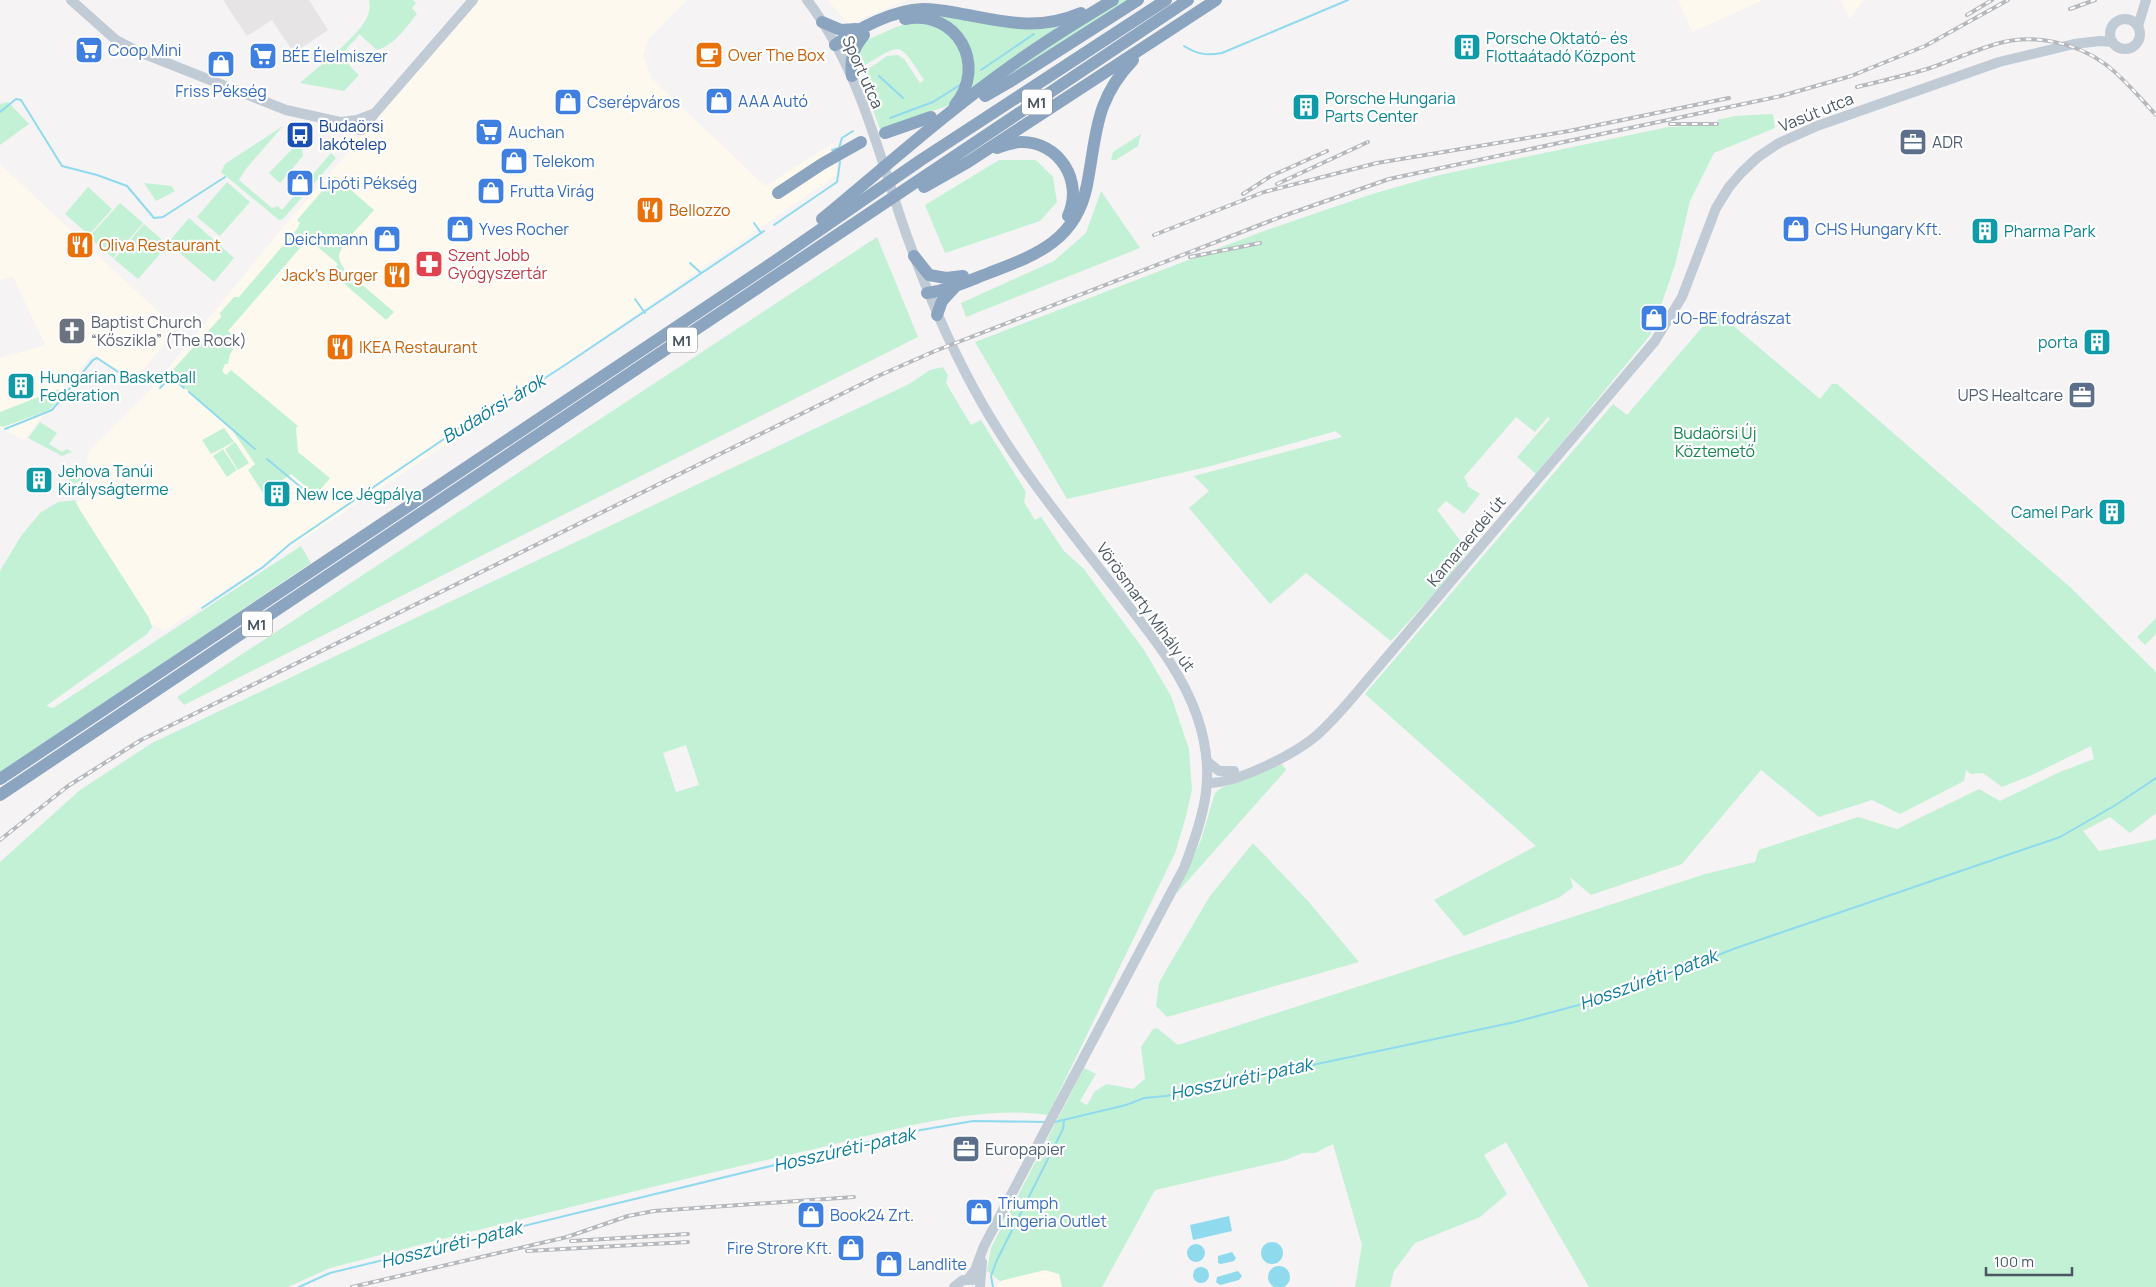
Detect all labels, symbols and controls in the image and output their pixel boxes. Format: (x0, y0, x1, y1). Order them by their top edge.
place label: Porsche Oktató- és Flottaátadó Központ (1486, 27, 1636, 67)
street label: Sport utca (837, 32, 889, 112)
building icon: Porsche Oktató- és Flottaátadó Központ (1452, 32, 1482, 62)
supermarket icon: Coop Mini (74, 35, 104, 65)
place label: Coop Mini (108, 39, 181, 61)
cafe icon: Over The Box (694, 40, 724, 70)
supermarket icon: BÉE Élelmiszer (248, 41, 278, 71)
place label: Over The Box (728, 44, 825, 66)
place label: BÉE Élelmiszer (282, 45, 388, 67)
shop icon: Friss Pékség (206, 49, 236, 79)
place label: Friss Pékség (175, 80, 267, 102)
shop icon: AAA Autó (704, 86, 734, 116)
shop icon: Cserépváros (553, 87, 583, 117)
place label: Porsche Hungaria Parts Center (1325, 87, 1456, 127)
street label: Vasút utca (1775, 87, 1857, 137)
place label: AAA Autó (738, 90, 808, 112)
road number: M1 (1022, 90, 1052, 114)
place label: Cserépváros (587, 91, 680, 113)
building icon: Porsche Hungaria Parts Center (1291, 92, 1321, 122)
place label: Budaörsi lakótelep (319, 115, 387, 155)
supermarket icon: Auchan (474, 117, 504, 147)
bus stop icon: Budaörsi lakótelep (285, 120, 315, 150)
place label: Auchan (508, 121, 564, 143)
office icon: ADR (1898, 127, 1928, 157)
place label: ADR (1932, 131, 1963, 153)
shop icon: Telekom (499, 146, 529, 176)
place label: Telekom (533, 150, 595, 172)
shop icon: Lipóti Pékség (285, 168, 315, 198)
place label: Lipóti Pékség (319, 172, 417, 194)
shop icon: Frutta Virág (476, 176, 506, 206)
place label: Frutta Virág (510, 180, 594, 202)
restaurant icon: Bellozzo (635, 195, 665, 225)
place label: Bellozzo (669, 199, 731, 221)
shop icon: Yves Rocher (445, 214, 475, 244)
shop icon: CHS Hungary Kft. (1781, 214, 1811, 244)
building icon: Pharma Park (1970, 216, 2000, 246)
place label: Yves Rocher (479, 218, 569, 240)
place label: CHS Hungary Kft. (1815, 218, 1942, 240)
place label: Pharma Park (2004, 220, 2096, 242)
shop icon: Deichmann (372, 224, 402, 254)
place label: Deichmann (284, 228, 368, 250)
restaurant icon: Oliva Restaurant (65, 230, 95, 260)
place label: Oliva Restaurant (99, 234, 221, 256)
place label: Szent Jobb Gyógyszertár (448, 244, 547, 284)
pharmacy icon: Szent Jobb Gyógyszertár (414, 249, 444, 279)
restaurant icon: Jack's Burger (382, 260, 412, 290)
place label: Jack's Burger (282, 264, 378, 286)
shop icon: JO-BE fodrászat (1639, 303, 1669, 333)
place label: JO-BE fodrászat (1673, 307, 1791, 329)
place label: Baptist Church “Kőszikla” (The Rock) (91, 311, 247, 351)
church icon: Baptist Church “Kőszikla” (The Rock) (57, 316, 87, 346)
building icon: porta (2082, 327, 2112, 357)
road number: M1 (667, 328, 697, 352)
place label: porta (2038, 331, 2078, 353)
restaurant icon: IKEA Restaurant (325, 332, 355, 362)
place label: IKEA Restaurant (359, 336, 478, 358)
place label: Hungarian Basketball Federation (40, 366, 196, 406)
water label: Budaörsi-árok (437, 366, 552, 448)
building icon: Hungarian Basketball Federation (6, 371, 36, 401)
office icon: UPS Healtcare (2067, 380, 2097, 410)
place label: UPS Healtcare (1958, 384, 2063, 406)
park label: Budaörsi Új Köztemető (1673, 422, 1757, 462)
place label: Jehova Tanúi Királyságterme (58, 460, 169, 500)
building icon: Jehova Tanúi Királyságterme (24, 465, 54, 495)
building icon: New Ice Jégpálya (262, 479, 292, 509)
place label: New Ice Jégpálya (296, 483, 422, 505)
street label: Kamaraerdei út (1422, 491, 1510, 591)
building icon: Camel Park (2097, 497, 2127, 527)
place label: Camel Park (2011, 501, 2094, 523)
street label: Vörösmarty Mihály út (1092, 538, 1200, 676)
road number: M1 (242, 612, 272, 636)
water label: Hosszúréti-patak (1576, 942, 1723, 1015)
water label: Hosszúréti-patak (1168, 1051, 1317, 1105)
water label: Hosszúréti-patak (771, 1120, 920, 1177)
office icon: Europapier (951, 1134, 981, 1164)
place label: Europapier (985, 1138, 1066, 1160)
place label: Triumph Lingeria Outlet (998, 1192, 1107, 1232)
shop icon: Triumph Lingeria Outlet (964, 1197, 994, 1227)
shop icon: Book24 Zrt. (796, 1200, 826, 1230)
place label: Book24 Zrt. (830, 1204, 914, 1226)
water label: Hosszúréti-patak (378, 1214, 527, 1273)
shop icon: Fire Strore Kft. (836, 1233, 866, 1263)
place label: Fire Strore Kft. (727, 1237, 832, 1259)
scale bar (1986, 1244, 2072, 1276)
shop icon: Landlite (874, 1249, 904, 1279)
text: 100 m (1994, 1251, 2034, 1272)
place label: Landlite (908, 1253, 967, 1275)

